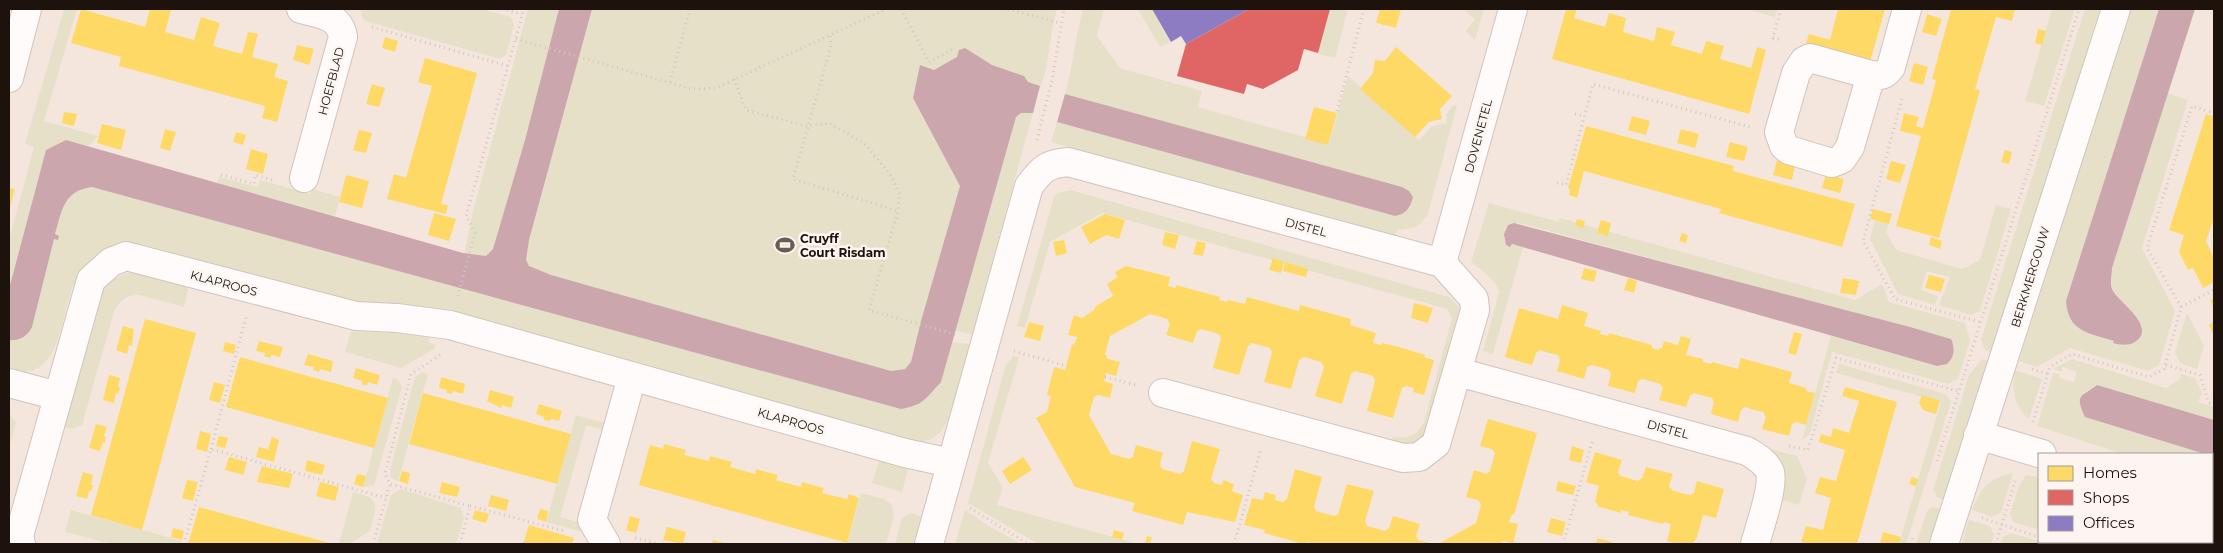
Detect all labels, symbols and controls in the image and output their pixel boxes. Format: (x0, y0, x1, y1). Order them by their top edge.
street label: HOEFBLAD (315, 45, 347, 117)
street label: DOVENETEL (1461, 97, 1495, 175)
street label: DISTEL (1283, 214, 1329, 240)
street label: BERKMERGOUW (2008, 225, 2052, 329)
place label: Cruyff Court Risdam (800, 231, 886, 260)
sports icon: Cruyff Court Risdam (774, 234, 796, 256)
street label: KLAPROOS (189, 267, 259, 299)
street label: KLAPROOS (756, 404, 826, 438)
street label: DISTEL (1645, 416, 1691, 442)
legend (2038, 453, 2213, 543)
text: Homes (2083, 463, 2137, 482)
text: Shops (2083, 488, 2129, 507)
text: Offices (2083, 513, 2135, 532)

